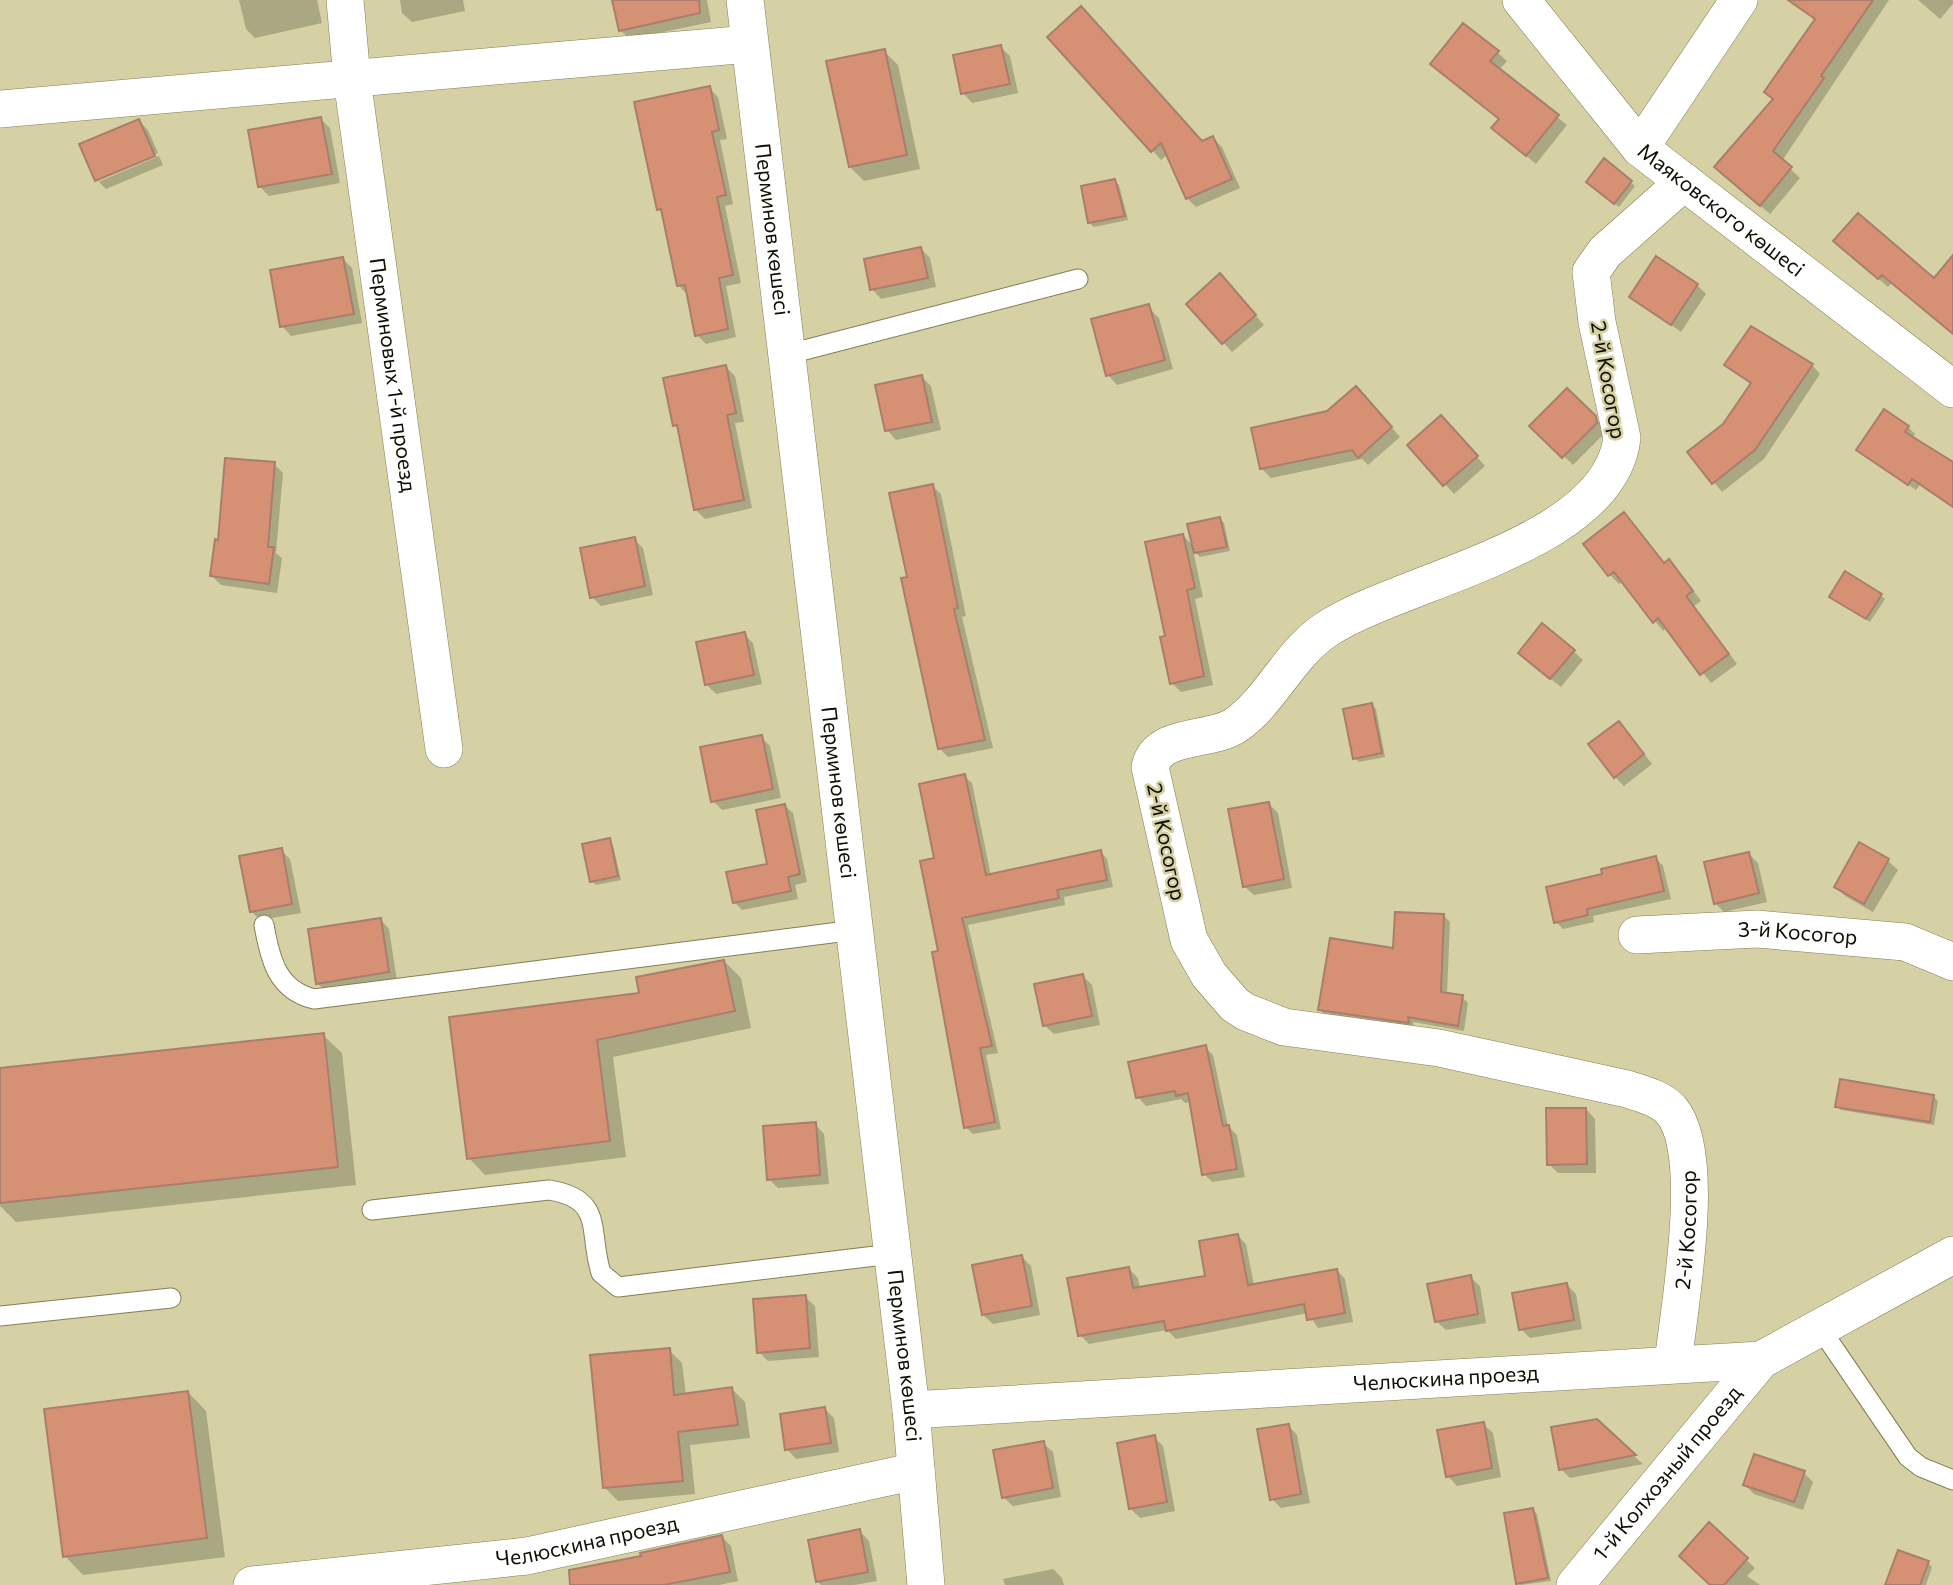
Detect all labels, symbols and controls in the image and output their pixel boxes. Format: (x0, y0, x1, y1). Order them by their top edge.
street label: Маяковского көшесі (1634, 137, 1810, 281)
street label: Перминов көшесі (751, 142, 796, 317)
street label: Перминовых 1-й проезд (366, 256, 423, 494)
street label: 2-й Косогор (1587, 319, 1632, 441)
street label: Перминов көшесі (817, 705, 862, 880)
street label: 2-й Косогор (1143, 781, 1192, 903)
street label: 3-й Косогор (1737, 915, 1859, 949)
street label: 2-й Косогор (1669, 1170, 1701, 1291)
street label: Перминов көшесі (884, 1268, 928, 1443)
street label: Челюскина проезд (1353, 1359, 1539, 1395)
street label: 1-й Колхозный проезд (1587, 1380, 1746, 1565)
street label: Челюскина проезд (494, 1509, 680, 1570)

